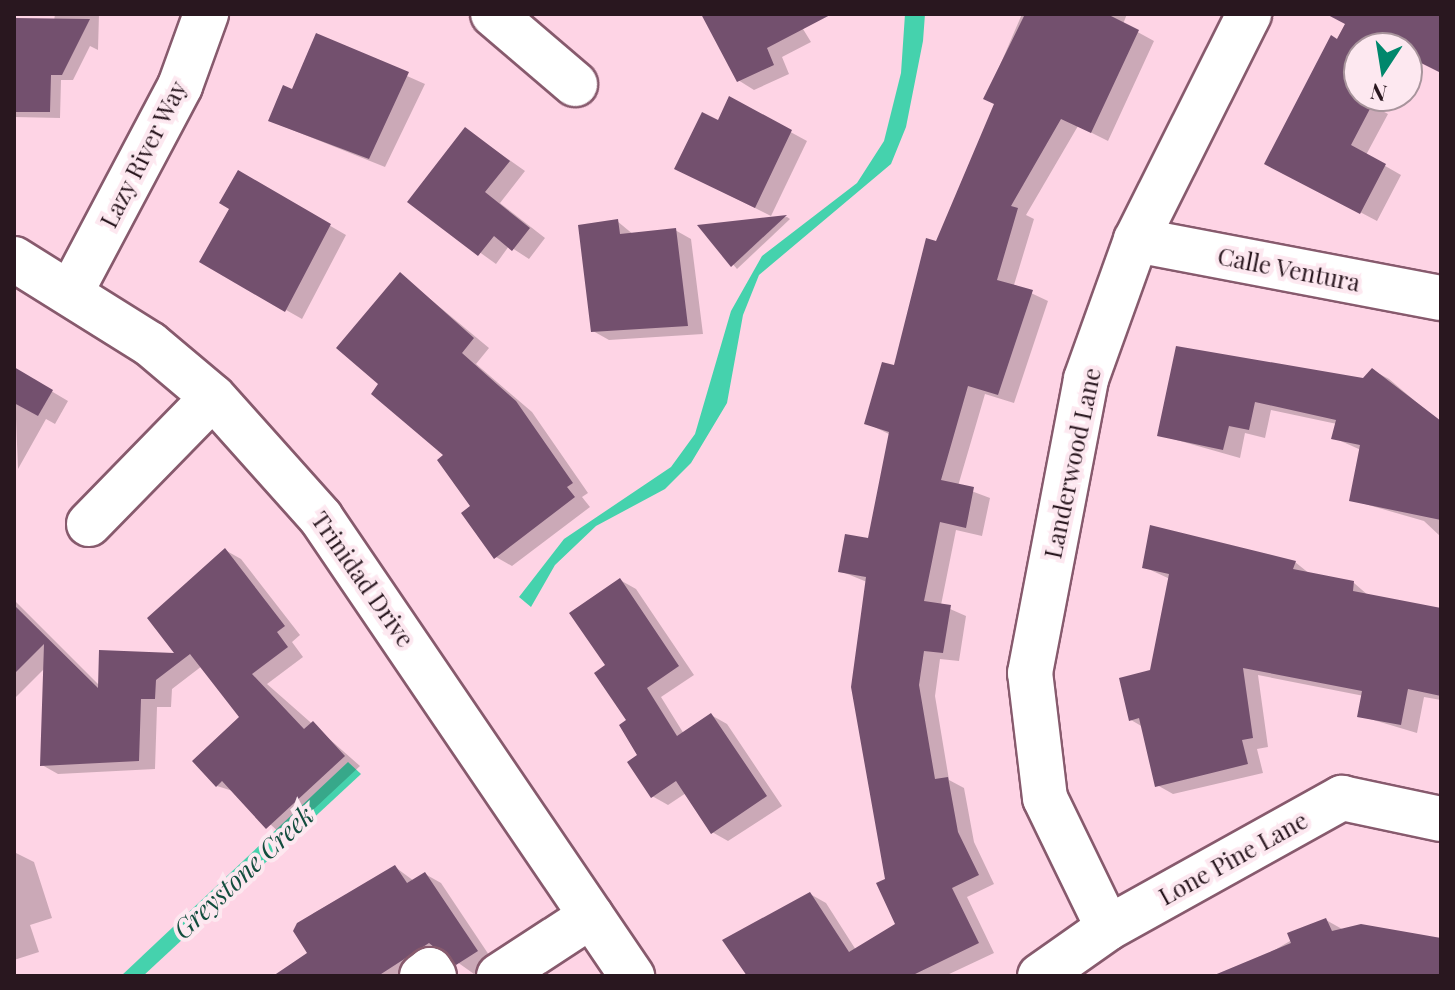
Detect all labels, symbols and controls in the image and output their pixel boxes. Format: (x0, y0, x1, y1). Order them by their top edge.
north arrow (1343, 32, 1423, 112)
street label: Lazy River Way (93, 75, 193, 233)
text: N (1368, 77, 1389, 110)
street label: Calle Ventura (1215, 241, 1363, 297)
street label: Landerwood Lane (1038, 365, 1106, 561)
street label: Trinidad Drive (306, 506, 420, 652)
water label: Greystone Creek (166, 799, 320, 945)
street label: Lone Pine Lane (1154, 805, 1312, 911)

